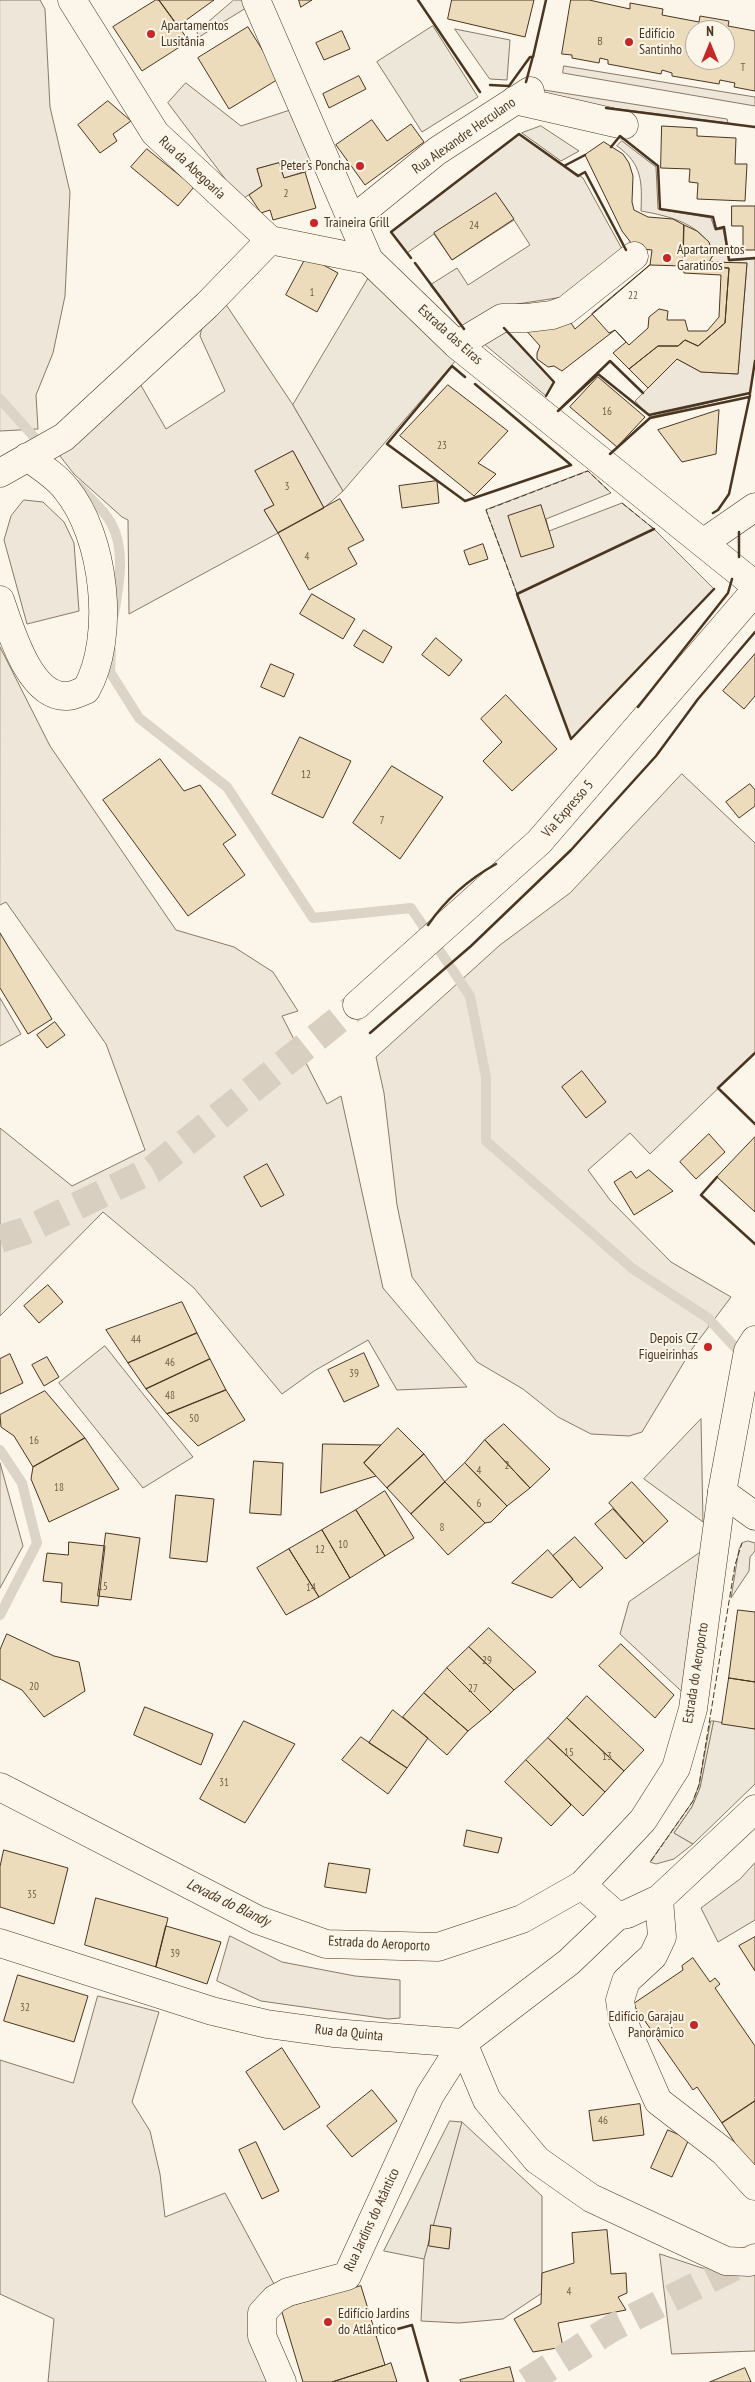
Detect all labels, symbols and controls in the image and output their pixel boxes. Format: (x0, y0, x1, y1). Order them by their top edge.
place label: Apartamentos Lusitânia (161, 18, 228, 50)
north arrow (685, 20, 735, 70)
text: N (706, 22, 714, 40)
place label: Edifício Santinho (639, 26, 682, 58)
marker: Apartamentos Lusitânia (145, 28, 157, 40)
house number: B (597, 35, 603, 49)
marker: Edifício Santinho (623, 36, 635, 48)
house number: T (741, 61, 745, 75)
street label: Rua Alexandre Herculano (409, 94, 519, 178)
street label: Rua da Abegoaria (155, 133, 229, 203)
place label: Peter's Poncha (281, 158, 350, 174)
marker: Peter's Poncha (354, 160, 366, 172)
house number: 2 (284, 187, 288, 201)
place label: Traineira Grill (324, 215, 389, 231)
marker: Traineira Grill (308, 217, 320, 229)
house number: 24 (469, 219, 479, 233)
place label: Apartamentos Garatinos (677, 242, 744, 274)
marker: Apartamentos Garatinos (661, 252, 673, 264)
house number: 1 (310, 286, 314, 300)
house number: 22 (628, 289, 638, 303)
street label: Estrada das Eiras (414, 302, 486, 368)
house number: 16 (602, 405, 612, 419)
house number: 23 (437, 439, 447, 453)
house number: 3 (285, 480, 289, 494)
house number: 4 (305, 550, 309, 564)
house number: 12 (301, 768, 311, 782)
street label: Via Expresso 5 (539, 777, 597, 841)
house number: 7 (380, 814, 384, 828)
place label: Depois CZ Figueirinhas (639, 1331, 698, 1364)
house number: 44 (131, 1333, 141, 1347)
marker: Depois CZ Figueirinhas (702, 1341, 714, 1353)
house number: 46 (165, 1356, 175, 1370)
house number: 39 (349, 1367, 359, 1381)
house number: 48 (165, 1389, 175, 1403)
house number: 50 (189, 1412, 199, 1426)
house number: 16 (29, 1434, 39, 1448)
house number: 2 (505, 1459, 509, 1473)
house number: 4 (477, 1464, 481, 1478)
house number: 18 (54, 1481, 64, 1495)
house number: 6 (477, 1497, 481, 1511)
house number: 8 (440, 1521, 444, 1535)
house number: 10 (338, 1538, 348, 1552)
house number: 12 (315, 1543, 325, 1557)
house number: 15 (98, 1580, 108, 1594)
house number: 14 (306, 1581, 316, 1595)
street label: Estrada do Aeroporto (680, 1621, 712, 1725)
house number: 29 (482, 1654, 492, 1668)
house number: 20 (29, 1680, 39, 1694)
house number: 27 (468, 1682, 478, 1696)
house number: 15 (564, 1746, 574, 1760)
house number: 13 (602, 1750, 612, 1764)
house number: 31 (219, 1776, 229, 1790)
water label: Levada do Blandy (183, 1875, 273, 1931)
house number: 35 (27, 1888, 37, 1902)
street label: Estrada do Aeroporto (328, 1933, 430, 1955)
house number: 39 (170, 1947, 180, 1961)
house number: 32 (20, 2001, 30, 2015)
place label: Edifício Garajau Panorâmico (609, 2009, 684, 2041)
marker: Edifício Garajau Panorâmico (688, 2019, 700, 2031)
street label: Rua da Quinta (314, 2021, 384, 2045)
house number: 46 (598, 2114, 608, 2128)
street label: Rua Jardins do Atântico (341, 2166, 403, 2274)
house number: 4 (567, 2285, 571, 2299)
place label: Edifício Jardins do Atlântico (338, 2306, 410, 2338)
marker: Edifício Jardins do Atlântico (322, 2316, 334, 2328)

